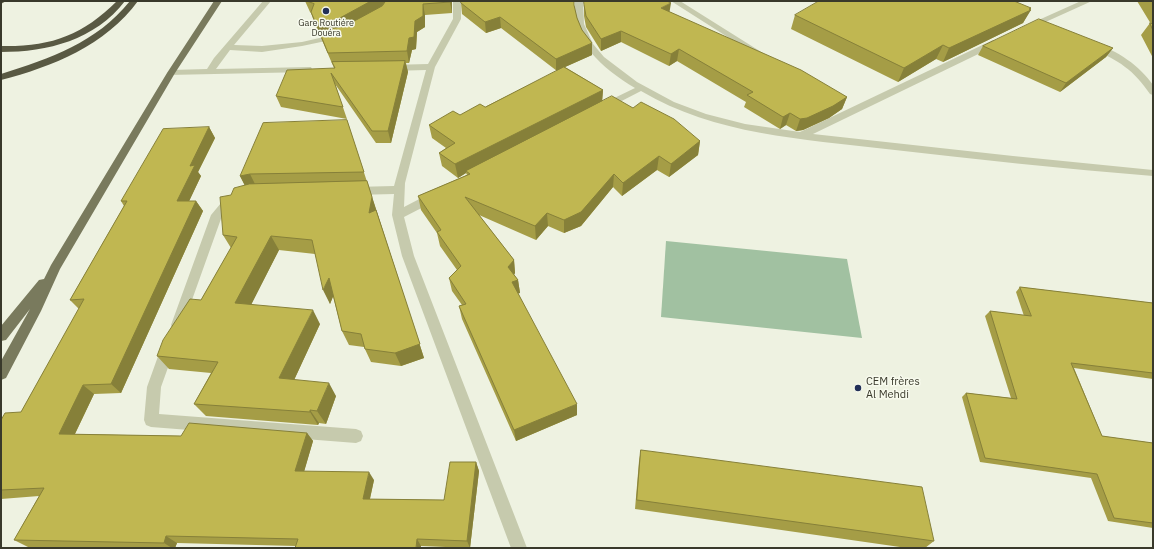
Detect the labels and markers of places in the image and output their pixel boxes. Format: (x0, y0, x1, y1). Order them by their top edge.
marker: Gare Routiére Douéra (321, 6, 331, 16)
place label: Gare Routiére Douéra (298, 18, 354, 39)
place label: CEM frères Al Mehdi (866, 375, 920, 401)
marker: CEM frères Al Mehdi (853, 383, 863, 393)

